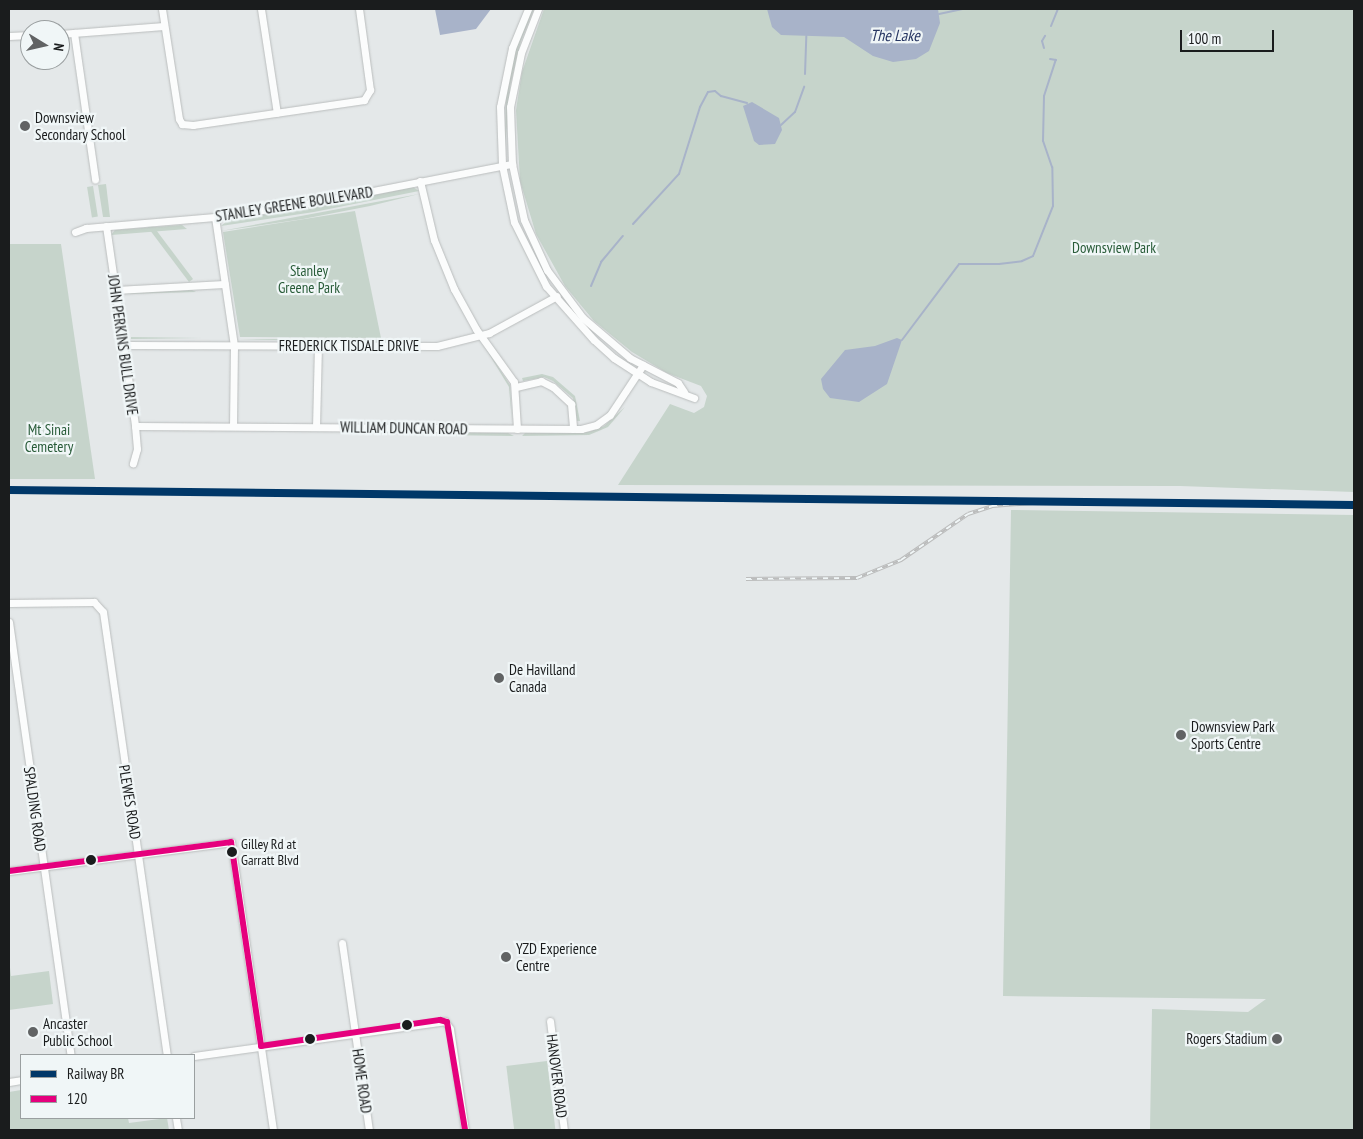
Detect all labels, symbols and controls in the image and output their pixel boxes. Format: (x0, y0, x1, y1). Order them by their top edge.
north arrow (20, 20, 70, 70)
scale bar (1183, 20, 1277, 52)
water label: The Lake (870, 25, 920, 45)
text: 100 m (1188, 29, 1221, 48)
text: N (49, 42, 68, 52)
place label: Downsview Secondary School (35, 108, 126, 143)
marker: Downsview Secondary School (19, 120, 31, 132)
street label: STANLEY GREENE BOULEVARD (214, 183, 374, 225)
park label: Downsview Park (1072, 239, 1156, 257)
park label: Stanley Greene Park (278, 261, 340, 296)
street label: JOHN PERKINS BULL DRIVE (104, 273, 142, 417)
street label: FREDERICK TISDALE DRIVE (278, 337, 420, 355)
street label: WILLIAM DUNCAN ROAD (340, 418, 468, 438)
park label: Mt Sinai Cemetery (25, 420, 73, 455)
place label: De Havilland Canada (509, 660, 575, 695)
marker: De Havilland Canada (493, 672, 505, 684)
place label: Downsview Park Sports Centre (1191, 717, 1275, 752)
marker: Downsview Park Sports Centre (1175, 729, 1187, 741)
street label: PLEWES ROAD (115, 763, 145, 841)
street label: SPALDING ROAD (20, 765, 50, 853)
place label: Gilley Rd at Garratt Blvd (241, 836, 299, 869)
marker: Gilley Rd at Garratt Blvd (227, 847, 237, 857)
unlabelled marker (86, 855, 96, 865)
place label: YZD Experience Centre (516, 939, 597, 974)
marker: YZD Experience Centre (500, 951, 512, 963)
place label: Ancaster Public School (43, 1014, 112, 1049)
unlabelled marker (402, 1020, 412, 1030)
marker: Ancaster Public School (27, 1026, 39, 1038)
place label: Rogers Stadium (1186, 1030, 1267, 1048)
street label: HANOVER ROAD (543, 1033, 571, 1119)
marker: Rogers Stadium (1271, 1033, 1283, 1045)
unlabelled marker (305, 1034, 315, 1044)
street label: HOME ROAD (349, 1048, 375, 1114)
legend (20, 1054, 195, 1119)
text: Railway BR (67, 1064, 124, 1083)
text: 120 (67, 1089, 87, 1108)

